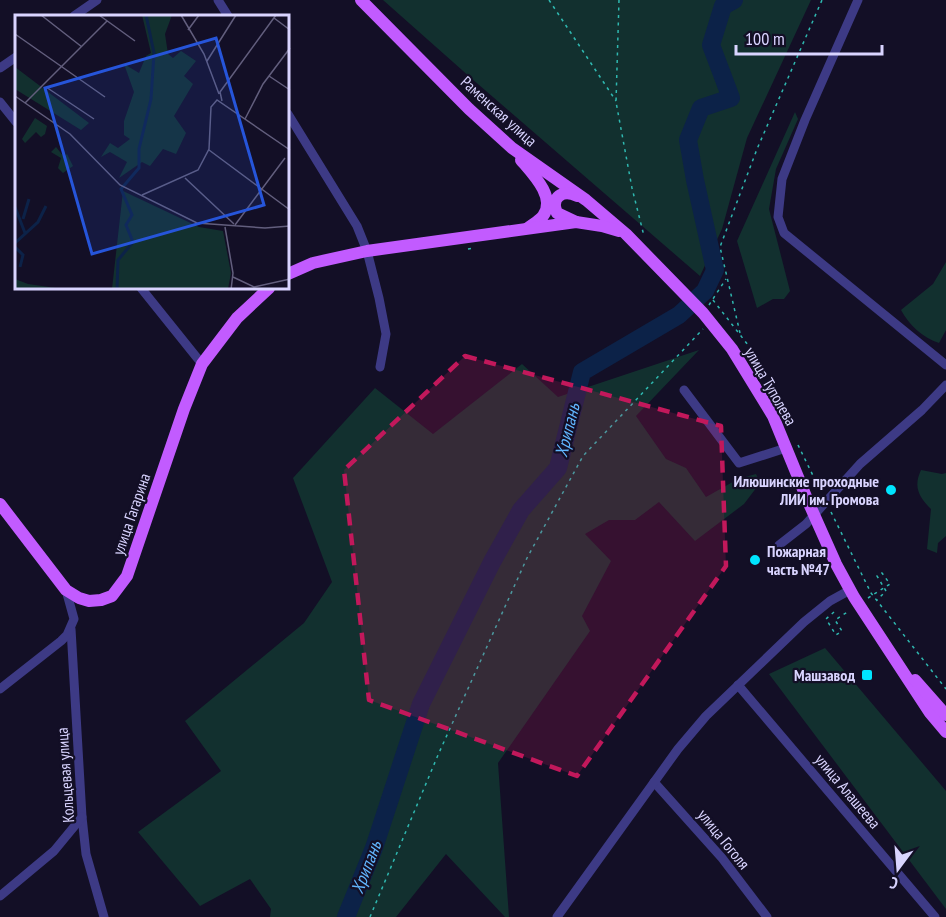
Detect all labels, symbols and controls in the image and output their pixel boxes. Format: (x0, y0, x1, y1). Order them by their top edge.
inset map (15, 15, 290, 290)
scale bar (736, 18, 882, 56)
text: 100 m (745, 27, 785, 50)
street label: Раменская улица (457, 72, 541, 150)
street label: улица Туполева (741, 343, 801, 429)
water label: Хрипань (549, 400, 585, 459)
street label: улица Гагарина (108, 470, 154, 558)
place label: Илюшинские проходные ЛИИ им. Громова (734, 471, 879, 509)
marker: Илюшинские проходные ЛИИ им. Громова (884, 483, 898, 497)
place label: Пожарная часть №47 (767, 541, 830, 579)
marker: Пожарная часть №47 (748, 553, 762, 567)
place label: Машзавод (794, 665, 855, 685)
marker: Машзавод (860, 668, 874, 682)
street label: Кольцевая улица (52, 727, 78, 823)
street label: улица Алашеева (811, 749, 885, 833)
street label: улица Гоголя (694, 805, 754, 873)
water label: Хрипань (346, 836, 387, 896)
north arrow (868, 839, 928, 899)
text: С (887, 873, 900, 894)

